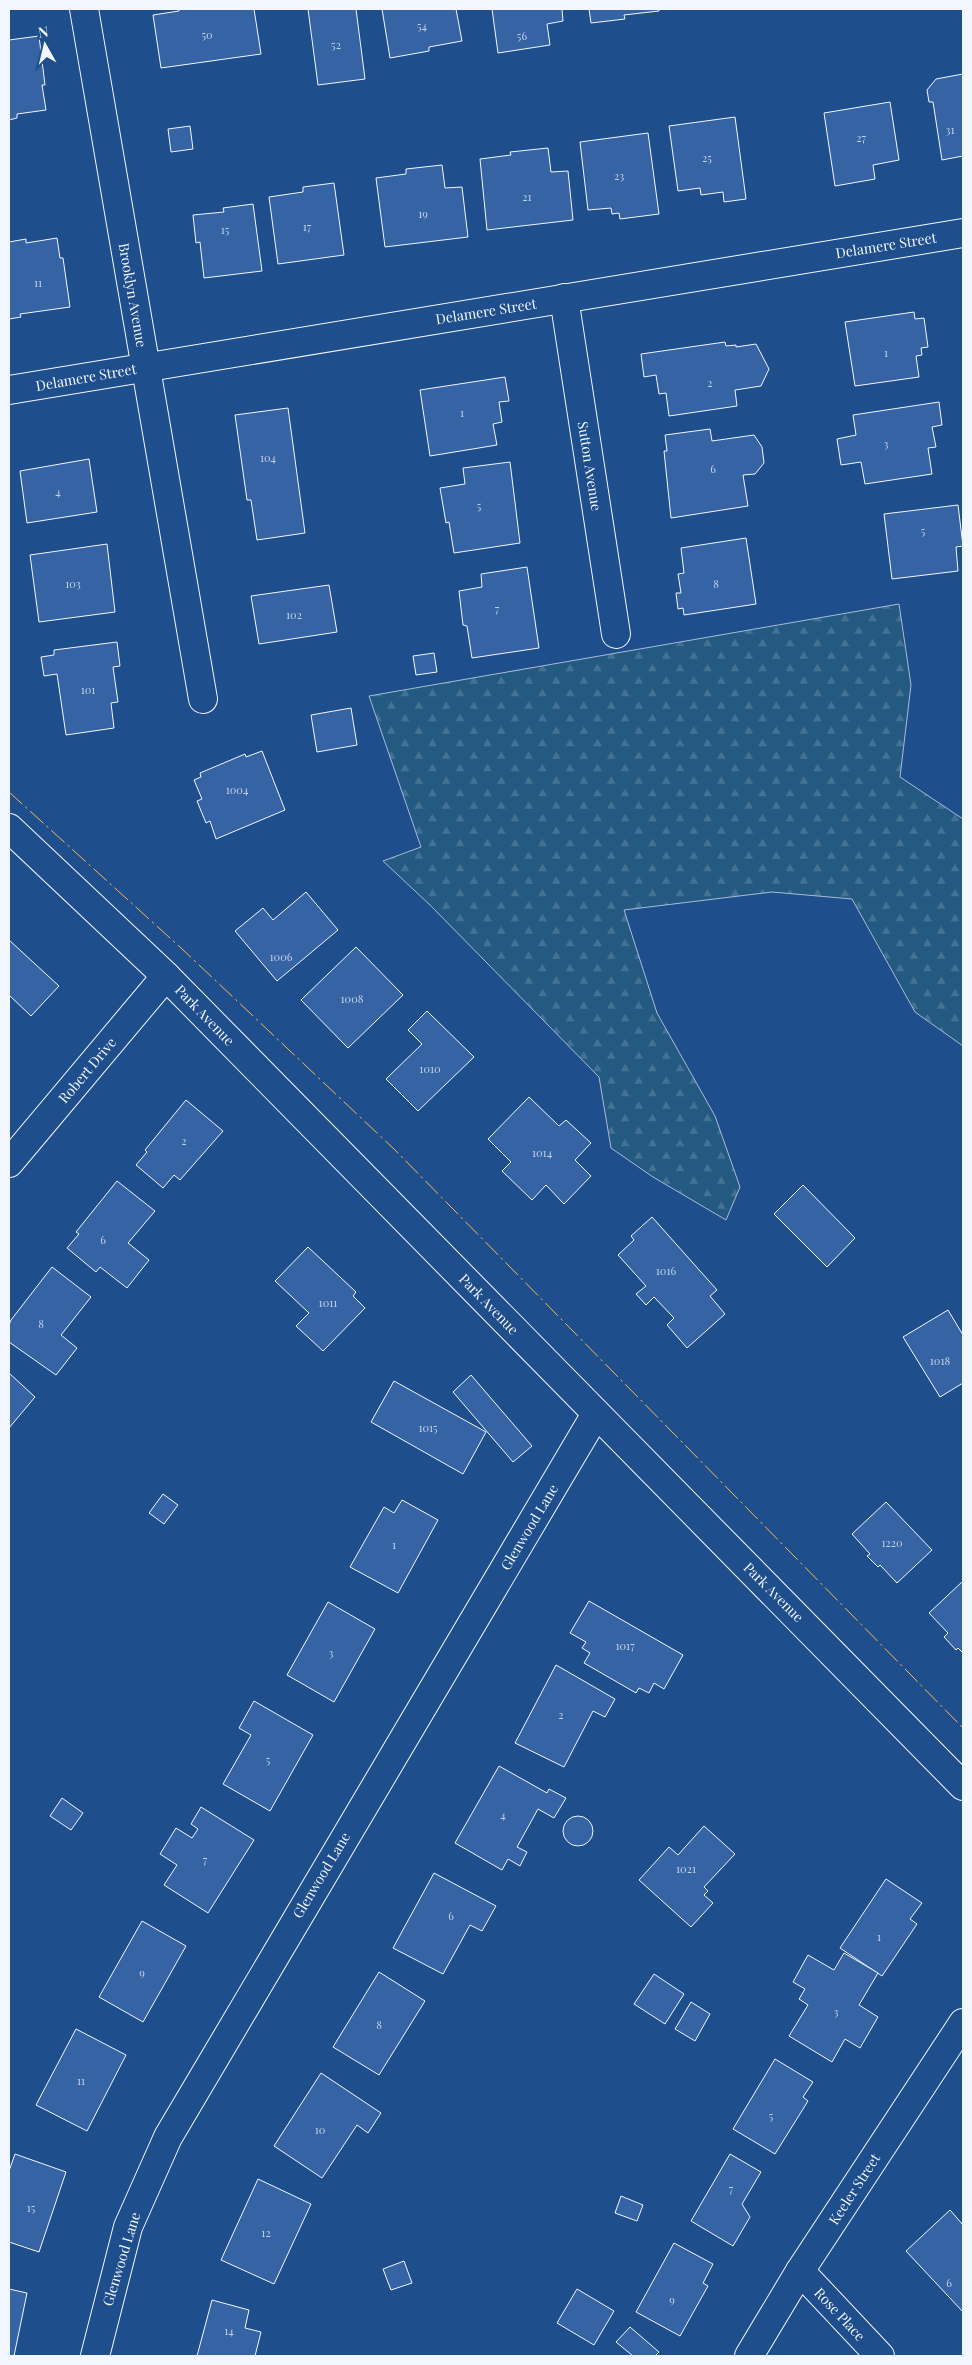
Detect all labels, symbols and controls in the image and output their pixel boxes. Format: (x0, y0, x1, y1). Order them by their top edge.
house number: 54 (417, 18, 428, 33)
north arrow (20, 20, 70, 70)
text: N (37, 22, 49, 42)
house number: 50 (201, 27, 213, 42)
house number: 56 (517, 28, 527, 43)
house number: 52 (331, 37, 341, 52)
house number: 31 (945, 122, 955, 137)
house number: 27 (856, 130, 866, 145)
house number: 25 (702, 150, 712, 165)
house number: 23 (614, 168, 624, 183)
house number: 21 (522, 189, 532, 204)
house number: 19 (418, 206, 428, 221)
house number: 17 (303, 219, 312, 234)
house number: 15 (221, 222, 230, 237)
street label: Delamere Street (834, 227, 939, 262)
street label: Brooklyn Avenue (114, 241, 152, 349)
house number: 11 (34, 275, 42, 290)
street label: Delamere Street (434, 293, 539, 328)
house number: 1 (884, 345, 888, 360)
street label: Delamere Street (34, 359, 139, 395)
house number: 2 (707, 375, 713, 390)
house number: 1 (460, 405, 464, 420)
street label: Sutton Avenue (574, 420, 606, 512)
house number: 3 (884, 436, 889, 451)
house number: 104 (260, 450, 277, 465)
house number: 6 (710, 461, 716, 476)
house number: 4 (55, 484, 61, 499)
house number: 5 (477, 498, 482, 513)
house number: 5 (921, 523, 926, 538)
house number: 103 (65, 576, 81, 591)
house number: 8 (713, 576, 719, 591)
house number: 7 (495, 601, 500, 616)
house number: 102 (286, 607, 302, 622)
house number: 101 (81, 682, 95, 697)
house number: 1004 (226, 782, 249, 797)
house number: 1006 (270, 949, 293, 964)
street label: Park Avenue (171, 980, 239, 1050)
house number: 1008 (341, 991, 364, 1006)
street label: Robert Drive (54, 1033, 120, 1107)
house number: 1010 (419, 1061, 441, 1076)
house number: 2 (181, 1133, 187, 1148)
house number: 1014 (532, 1145, 553, 1160)
house number: 6 (100, 1232, 106, 1247)
house number: 1016 (656, 1263, 677, 1278)
street label: Park Avenue (455, 1269, 523, 1339)
house number: 1011 (319, 1295, 337, 1310)
house number: 8 (38, 1316, 44, 1331)
house number: 1018 (930, 1353, 951, 1368)
house number: 1015 (418, 1420, 438, 1435)
street label: Glenwood Lane (496, 1480, 562, 1574)
house number: 1220 (881, 1535, 903, 1550)
house number: 1 (392, 1537, 396, 1552)
street label: Park Avenue (740, 1558, 808, 1626)
house number: 1017 (615, 1638, 635, 1653)
house number: 3 (329, 1645, 334, 1660)
house number: 2 (558, 1707, 564, 1722)
house number: 5 (266, 1752, 271, 1767)
house number: 4 (500, 1807, 506, 1822)
street label: Glenwood Lane (288, 1828, 354, 1922)
house number: 7 (203, 1852, 208, 1867)
house number: 1021 (676, 1861, 696, 1876)
house number: 6 (448, 1908, 454, 1923)
house number: 1 (877, 1929, 881, 1944)
house number: 9 (139, 1965, 145, 1980)
house number: 3 (834, 2004, 839, 2019)
house number: 8 (376, 2017, 382, 2032)
house number: 11 (77, 2073, 85, 2088)
house number: 5 (769, 2108, 774, 2123)
house number: 10 (315, 2122, 326, 2137)
street label: Keeler Street (824, 2149, 885, 2228)
house number: 7 (729, 2181, 734, 2196)
house number: 15 (27, 2200, 36, 2215)
street label: Glenwood Lane (98, 2210, 144, 2308)
house number: 12 (261, 2225, 271, 2240)
house number: 6 (946, 2275, 952, 2290)
street label: Rose Place (810, 2283, 870, 2345)
house number: 9 (669, 2292, 675, 2307)
house number: 14 (224, 2323, 234, 2338)

